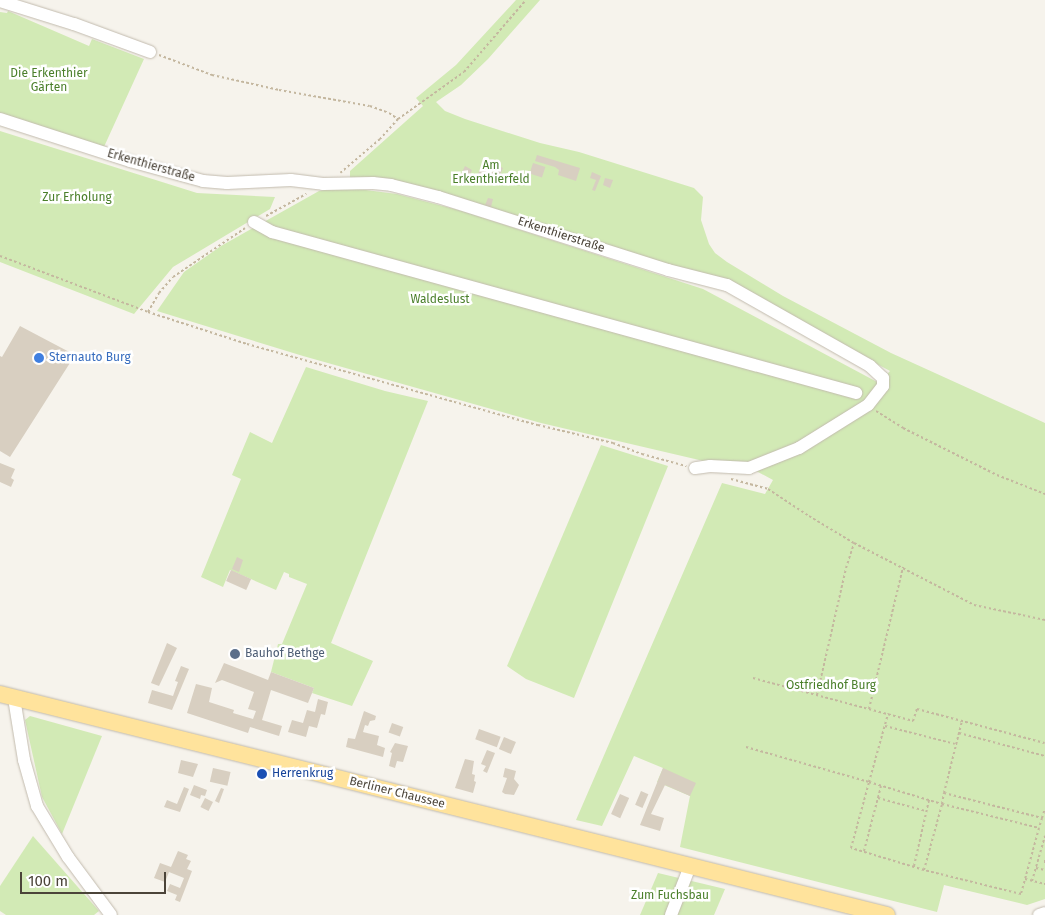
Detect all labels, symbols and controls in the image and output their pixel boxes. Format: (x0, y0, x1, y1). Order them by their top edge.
park label: Die Erkenthier Gärten (10, 67, 88, 95)
street label: Erkenthierstraße (105, 147, 197, 185)
park label: Am Erkenthierfeld (452, 159, 530, 187)
park label: Zur Erholung (42, 191, 112, 205)
street label: Erkenthierstraße (516, 214, 606, 256)
park label: Waldeslust (410, 293, 470, 307)
place label: Sternauto Burg (49, 351, 131, 365)
marker: Sternauto Burg (33, 352, 45, 364)
place label: Bauhof Bethge (245, 647, 325, 661)
marker: Bauhof Bethge (229, 648, 241, 660)
park label: Ostfriedhof Burg (786, 679, 876, 693)
place label: Herrenkrug (272, 767, 333, 781)
marker: Herrenkrug (256, 768, 268, 780)
street label: Berliner Chaussee (348, 774, 446, 812)
scale bar (22, 862, 169, 894)
text: 100 m (28, 872, 68, 890)
park label: Zum Fuchsbau (631, 889, 709, 903)

